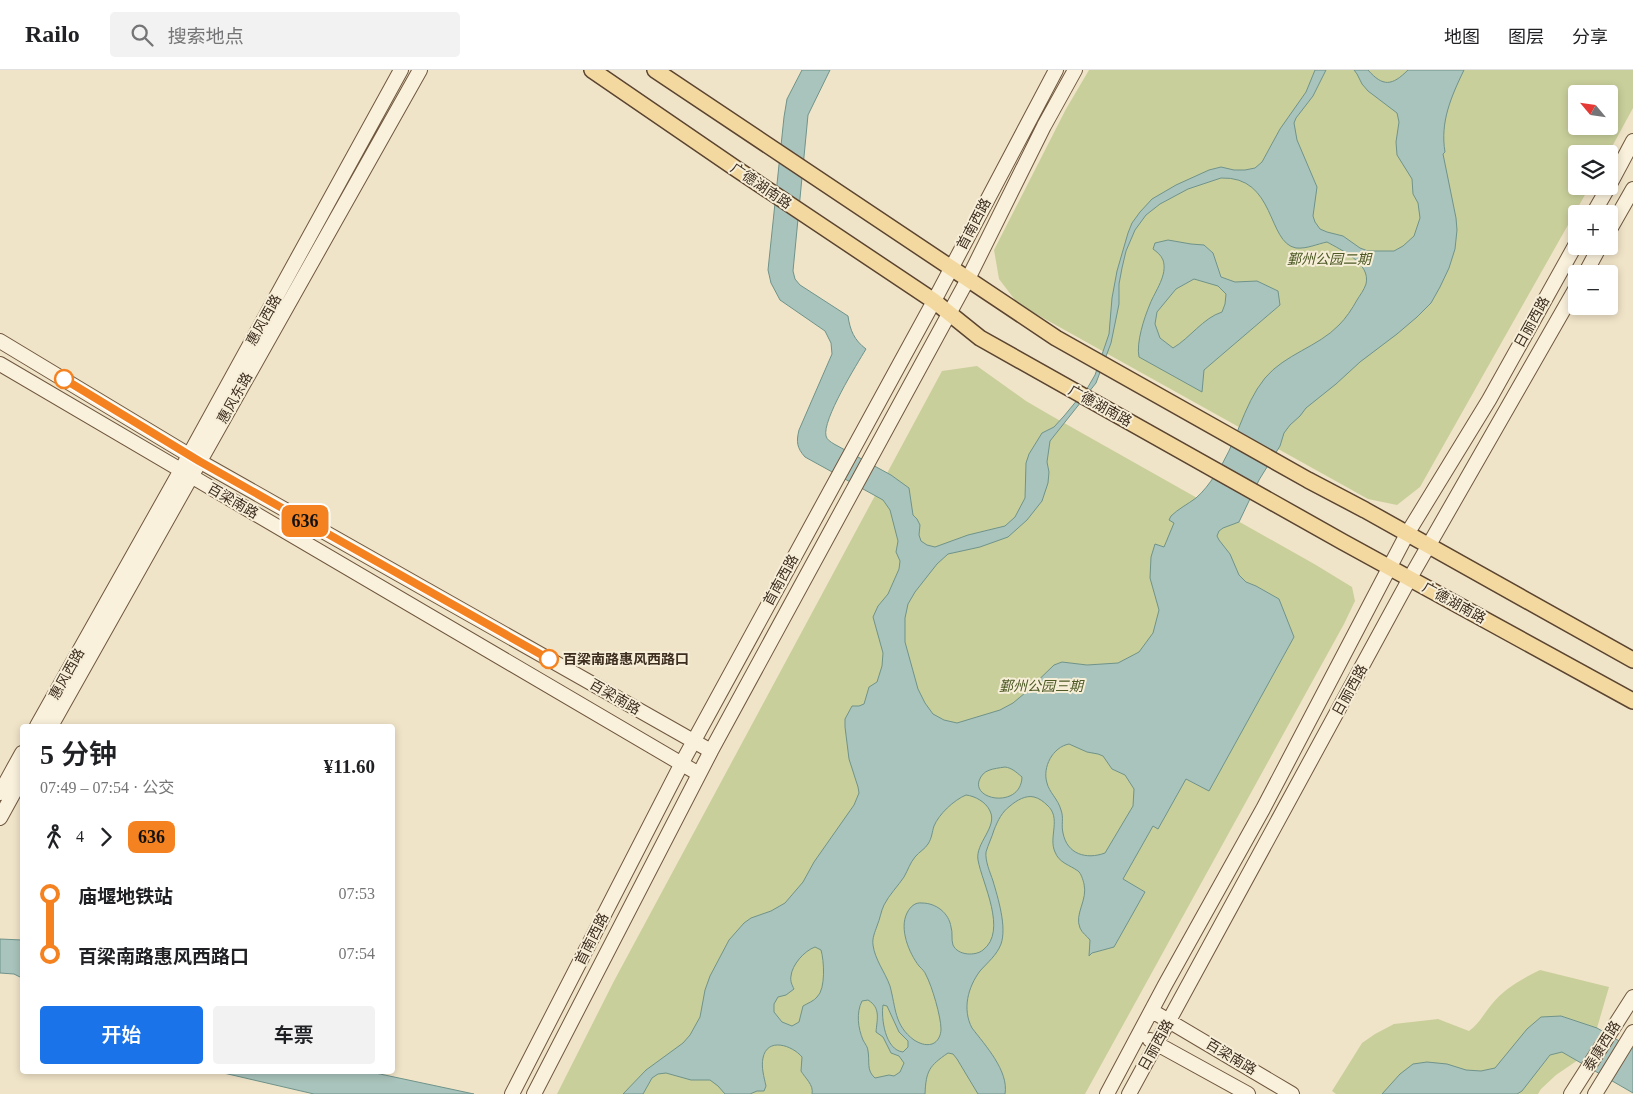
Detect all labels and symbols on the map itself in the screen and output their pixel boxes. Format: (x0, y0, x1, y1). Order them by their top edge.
north arrow (1568, 85, 1618, 135)
street label: 广德湖南路 (728, 159, 795, 212)
street label: 首南西路 (954, 196, 994, 252)
park label: 鄞州公园二期 (1287, 252, 1373, 267)
street label: 惠风西路 (244, 292, 284, 348)
street label: 日丽西路 (1512, 294, 1552, 350)
unlabelled marker (54, 369, 74, 389)
street label: 惠风东路 (215, 370, 255, 426)
street label: 广德湖南路 (1066, 382, 1135, 430)
street label: 百梁南路 (205, 481, 261, 521)
line badge: 636 (276, 505, 334, 537)
street label: 首南西路 (761, 552, 801, 608)
street label: 广德湖南路 (1420, 579, 1489, 627)
street label: 惠风西路 (47, 646, 87, 702)
marker: 百梁南路惠风西路口 (539, 649, 559, 669)
place label: 百梁南路惠风西路口 (563, 652, 689, 667)
street label: 日丽西路 (1330, 662, 1370, 718)
street label: 百梁南路 (587, 677, 643, 717)
park label: 鄞州公园三期 (999, 679, 1085, 694)
street label: 首南西路 (573, 911, 611, 967)
street label: 日丽西路 (1136, 1017, 1176, 1073)
street label: 泰康西路 (1581, 1018, 1623, 1074)
street label: 百梁南路 (1203, 1036, 1259, 1078)

